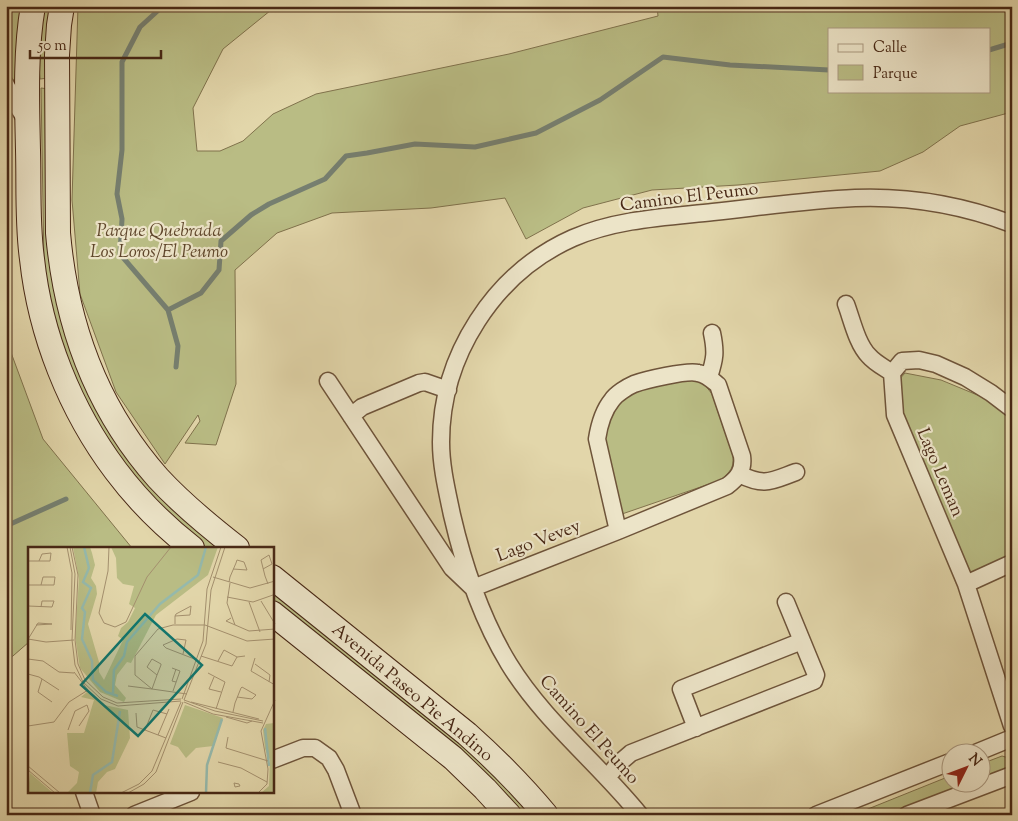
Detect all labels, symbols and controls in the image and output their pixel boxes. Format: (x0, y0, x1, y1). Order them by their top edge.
scale bar (30, 28, 161, 60)
legend (828, 28, 990, 92)
text: 50 m (37, 36, 67, 57)
text: Calle (873, 38, 907, 59)
text: Parque (873, 64, 917, 85)
street label: Camino El Peumo (619, 177, 760, 219)
park label: Parque Quebrada Los Loros/El Peumo (90, 219, 228, 266)
street label: Lago Leman (909, 424, 970, 522)
street label: Lago Vevey (493, 514, 585, 570)
inset map (28, 547, 274, 794)
street label: Avenida Paseo Pie Andino (325, 618, 498, 769)
street label: Camino El Peumo (532, 670, 645, 791)
north arrow (940, 744, 990, 794)
text: N (963, 750, 985, 771)

